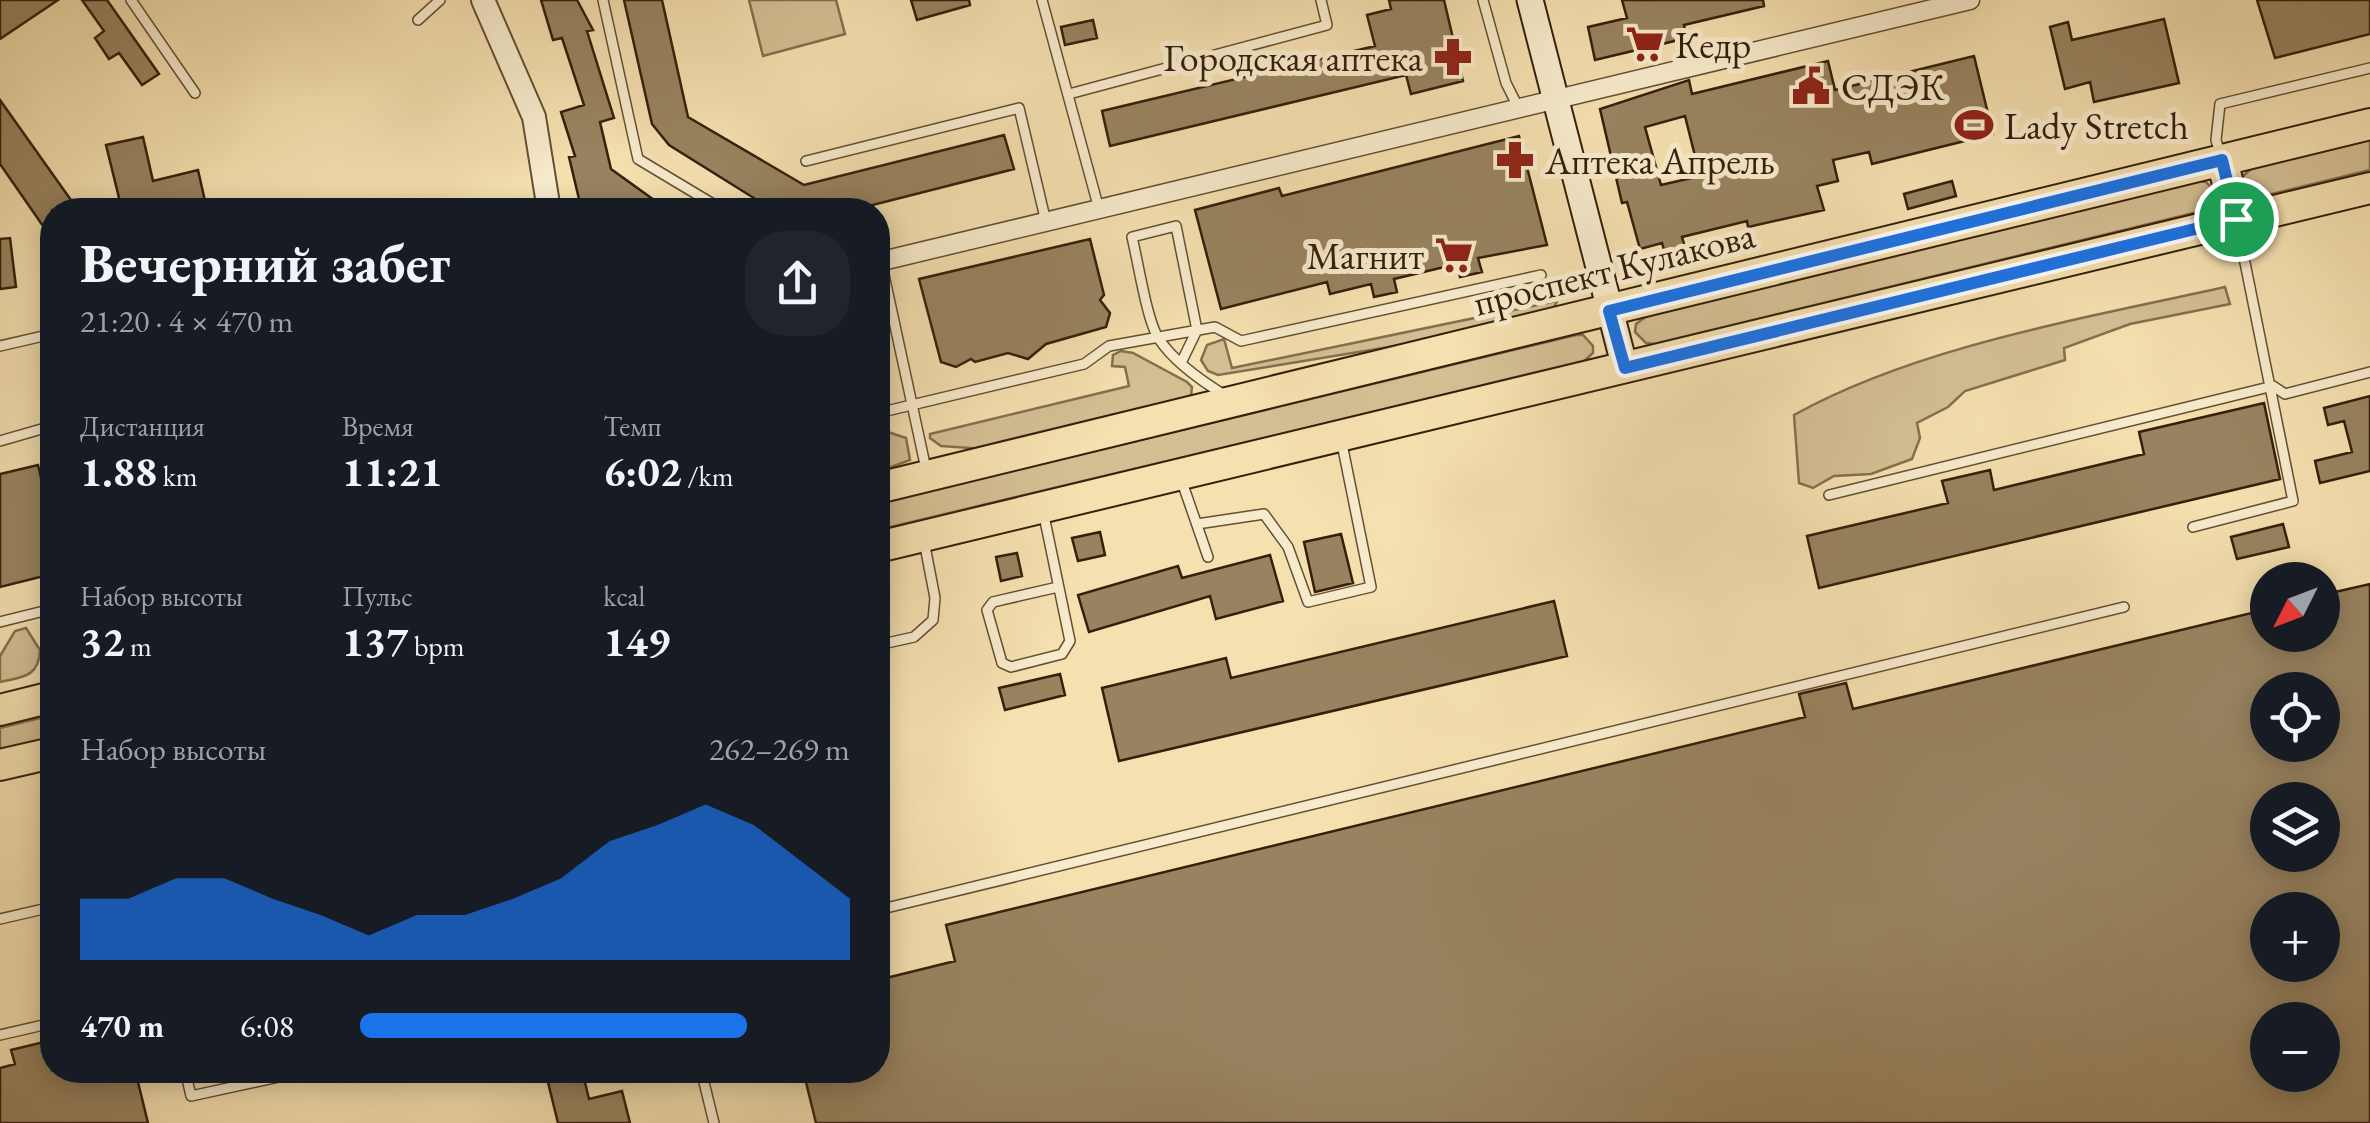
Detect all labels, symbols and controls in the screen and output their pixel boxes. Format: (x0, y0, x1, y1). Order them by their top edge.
place label: Кедр (1675, 20, 1751, 69)
supermarket icon: Кедр (1624, 23, 1666, 65)
place label: Городская аптека (1163, 33, 1424, 82)
pharmacy icon: Городская аптека (1432, 36, 1474, 78)
place label: СДЭК (1841, 62, 1946, 111)
public building icon: СДЭК (1790, 65, 1832, 107)
place label: Lady Stretch (2004, 101, 2189, 150)
sports icon: Lady Stretch (1953, 104, 1995, 146)
place label: Аптека Апрель (1544, 136, 1775, 185)
pharmacy icon: Аптека Апрель (1494, 139, 1536, 181)
pin (2194, 177, 2279, 262)
icon: arrive (2209, 192, 2264, 247)
street label: проспект Кулакова (1468, 209, 1760, 327)
text: Вечерний забег (80, 227, 450, 298)
button: share (745, 231, 850, 336)
place label: Магнит (1306, 231, 1424, 280)
supermarket icon: Магнит (1433, 234, 1475, 276)
text: 21:20 · 4 × 470 m (80, 300, 293, 342)
text: Дистанция (80, 408, 205, 444)
text: Время (342, 408, 414, 444)
text: Темп (603, 408, 662, 444)
text: 1.88 (80, 444, 157, 499)
text: 11:21 (342, 444, 442, 499)
text: 6:02 (603, 444, 682, 499)
text: km (157, 458, 198, 494)
text: /km (682, 458, 734, 494)
north arrow (2250, 562, 2340, 652)
map controls (2250, 562, 2340, 1092)
text: Набор высоты (80, 578, 243, 614)
text: Пульс (342, 578, 413, 614)
text: kcal (603, 578, 645, 614)
text: 32 (80, 614, 124, 669)
text: 137 (342, 614, 408, 669)
text: 149 (603, 614, 670, 669)
text: m (124, 628, 152, 664)
text: bpm (408, 628, 465, 664)
button: locate (2250, 672, 2340, 762)
text: Набор высоты (80, 728, 266, 770)
text: 262–269 m (709, 728, 850, 770)
button: layers (2250, 782, 2340, 872)
button: + (2250, 892, 2340, 982)
button: − (2250, 1002, 2340, 1092)
text: 470 m (80, 1005, 164, 1047)
text: 6:08 (240, 1005, 294, 1047)

